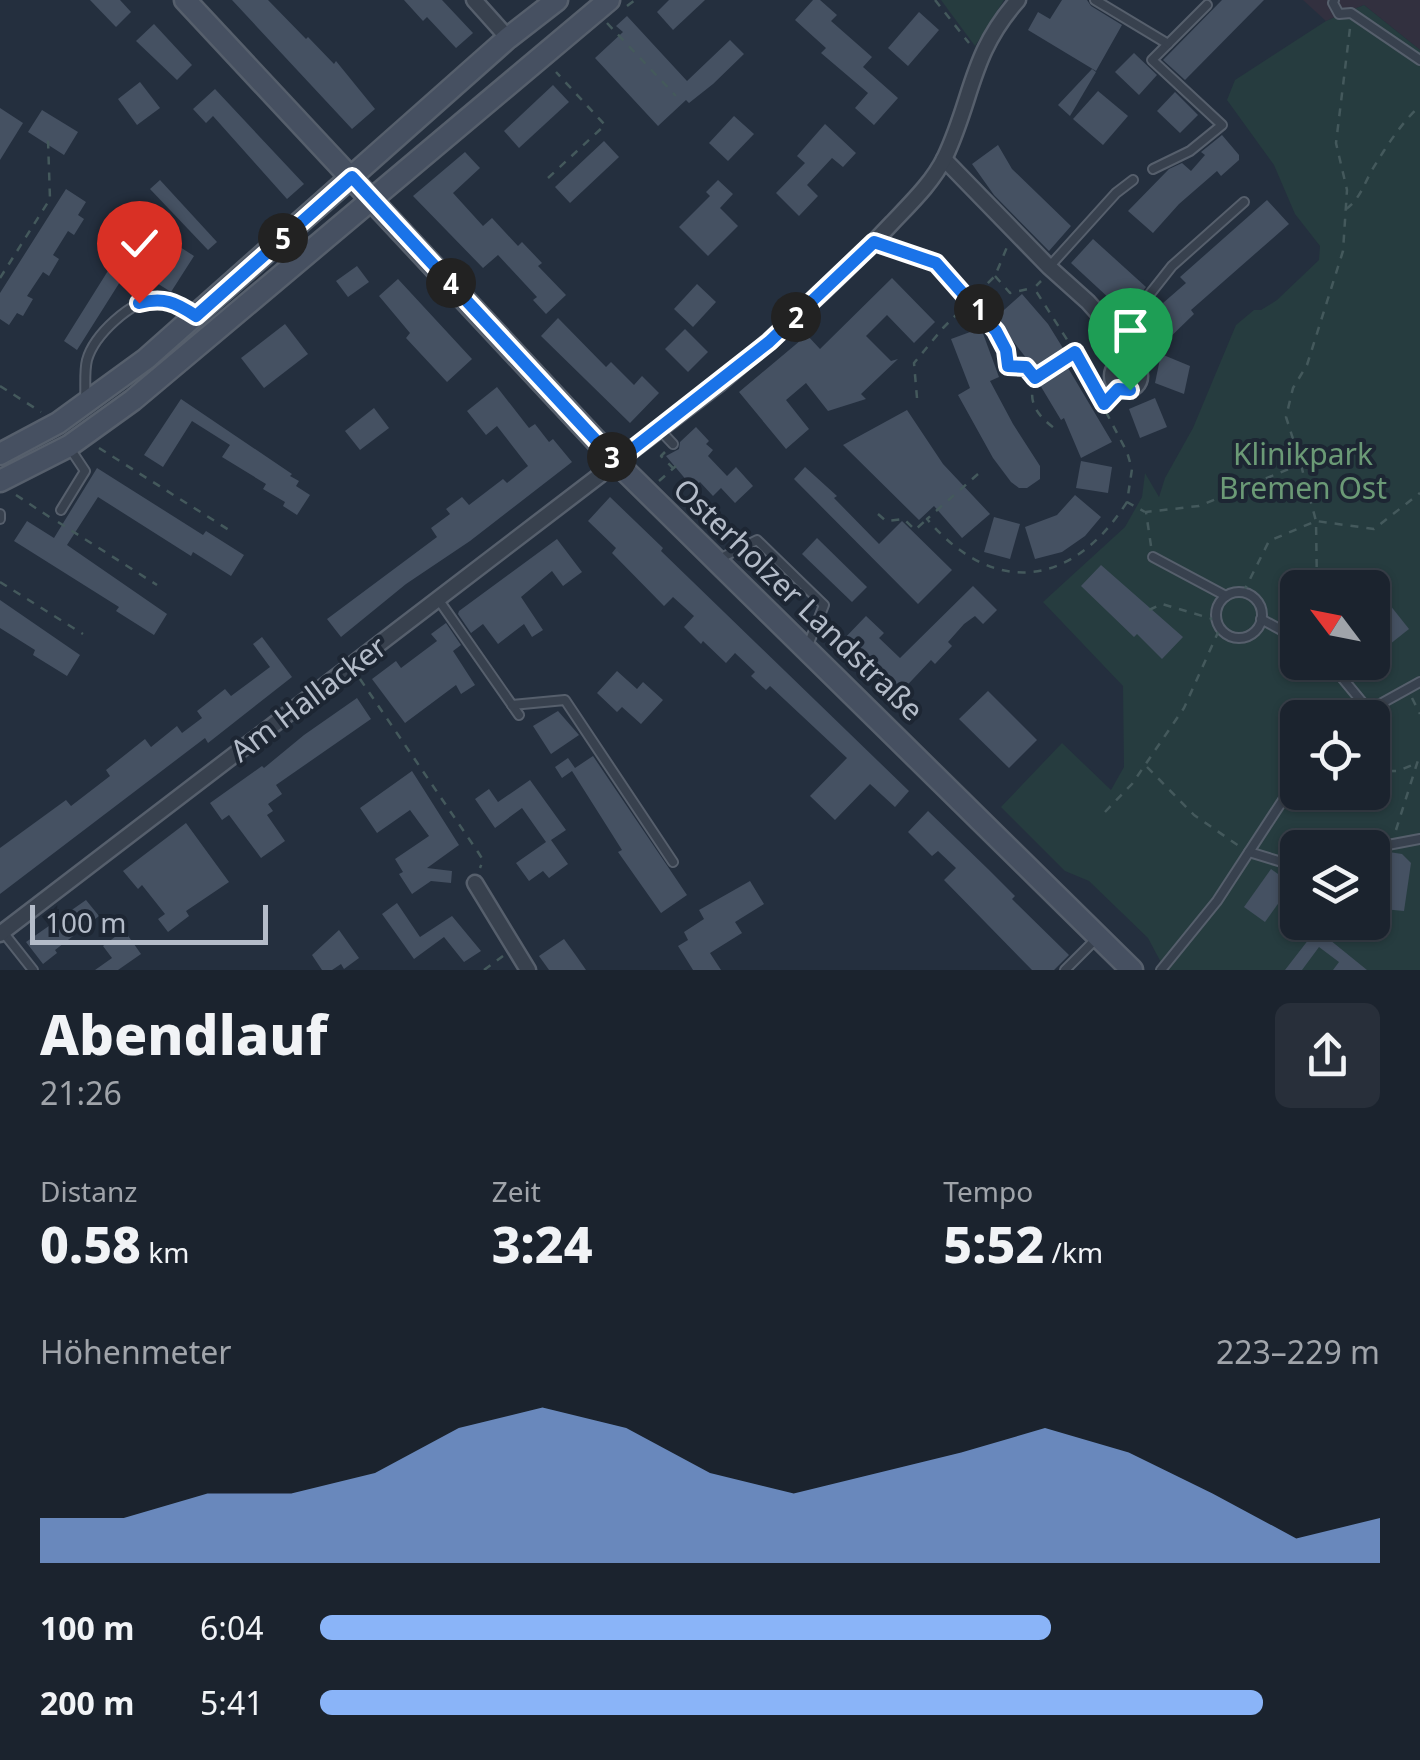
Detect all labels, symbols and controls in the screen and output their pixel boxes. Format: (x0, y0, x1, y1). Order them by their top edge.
pin (97, 201, 182, 304)
pin: 5 (258, 213, 308, 263)
icon: check (112, 216, 167, 271)
text: 5 (275, 219, 291, 257)
pin: 4 (426, 258, 476, 308)
text: 4 (443, 264, 459, 302)
pin: 1 (954, 284, 1004, 334)
pin (1088, 288, 1173, 391)
text: 1 (971, 290, 987, 328)
pin: 2 (771, 292, 821, 342)
text: 2 (788, 298, 804, 336)
icon: arrive (1103, 303, 1158, 358)
pin: 3 (587, 432, 637, 482)
park label: Klinikpark Bremen Ost (1219, 433, 1387, 508)
text: 3 (604, 438, 620, 476)
street label: Osterholzer Landstraße (665, 469, 933, 729)
north arrow (1280, 570, 1390, 680)
map controls (1280, 570, 1390, 940)
street label: Am Hallacker (221, 626, 395, 770)
button: locate (1280, 700, 1390, 810)
button: layers (1280, 830, 1390, 940)
scale bar (30, 900, 268, 944)
text: 100 m (45, 903, 127, 941)
text: Abendlauf (40, 996, 327, 1071)
button: share (1275, 1003, 1380, 1108)
text: 21:26 (40, 1071, 122, 1114)
text: Distanz (40, 1172, 137, 1210)
text: Zeit (492, 1172, 541, 1210)
text: Tempo (943, 1172, 1033, 1210)
text: 0.58 (40, 1210, 141, 1278)
text: 3:24 (492, 1210, 593, 1278)
text: 5:52 (943, 1210, 1044, 1278)
text: km (141, 1233, 189, 1271)
text: /km (1044, 1233, 1103, 1271)
text: Höhenmeter (40, 1330, 231, 1373)
text: 223–229 m (1216, 1330, 1380, 1373)
text: 100 m (40, 1606, 134, 1649)
text: 6:04 (200, 1606, 264, 1649)
text: 200 m (40, 1681, 134, 1724)
text: 5:41 (200, 1681, 264, 1724)

